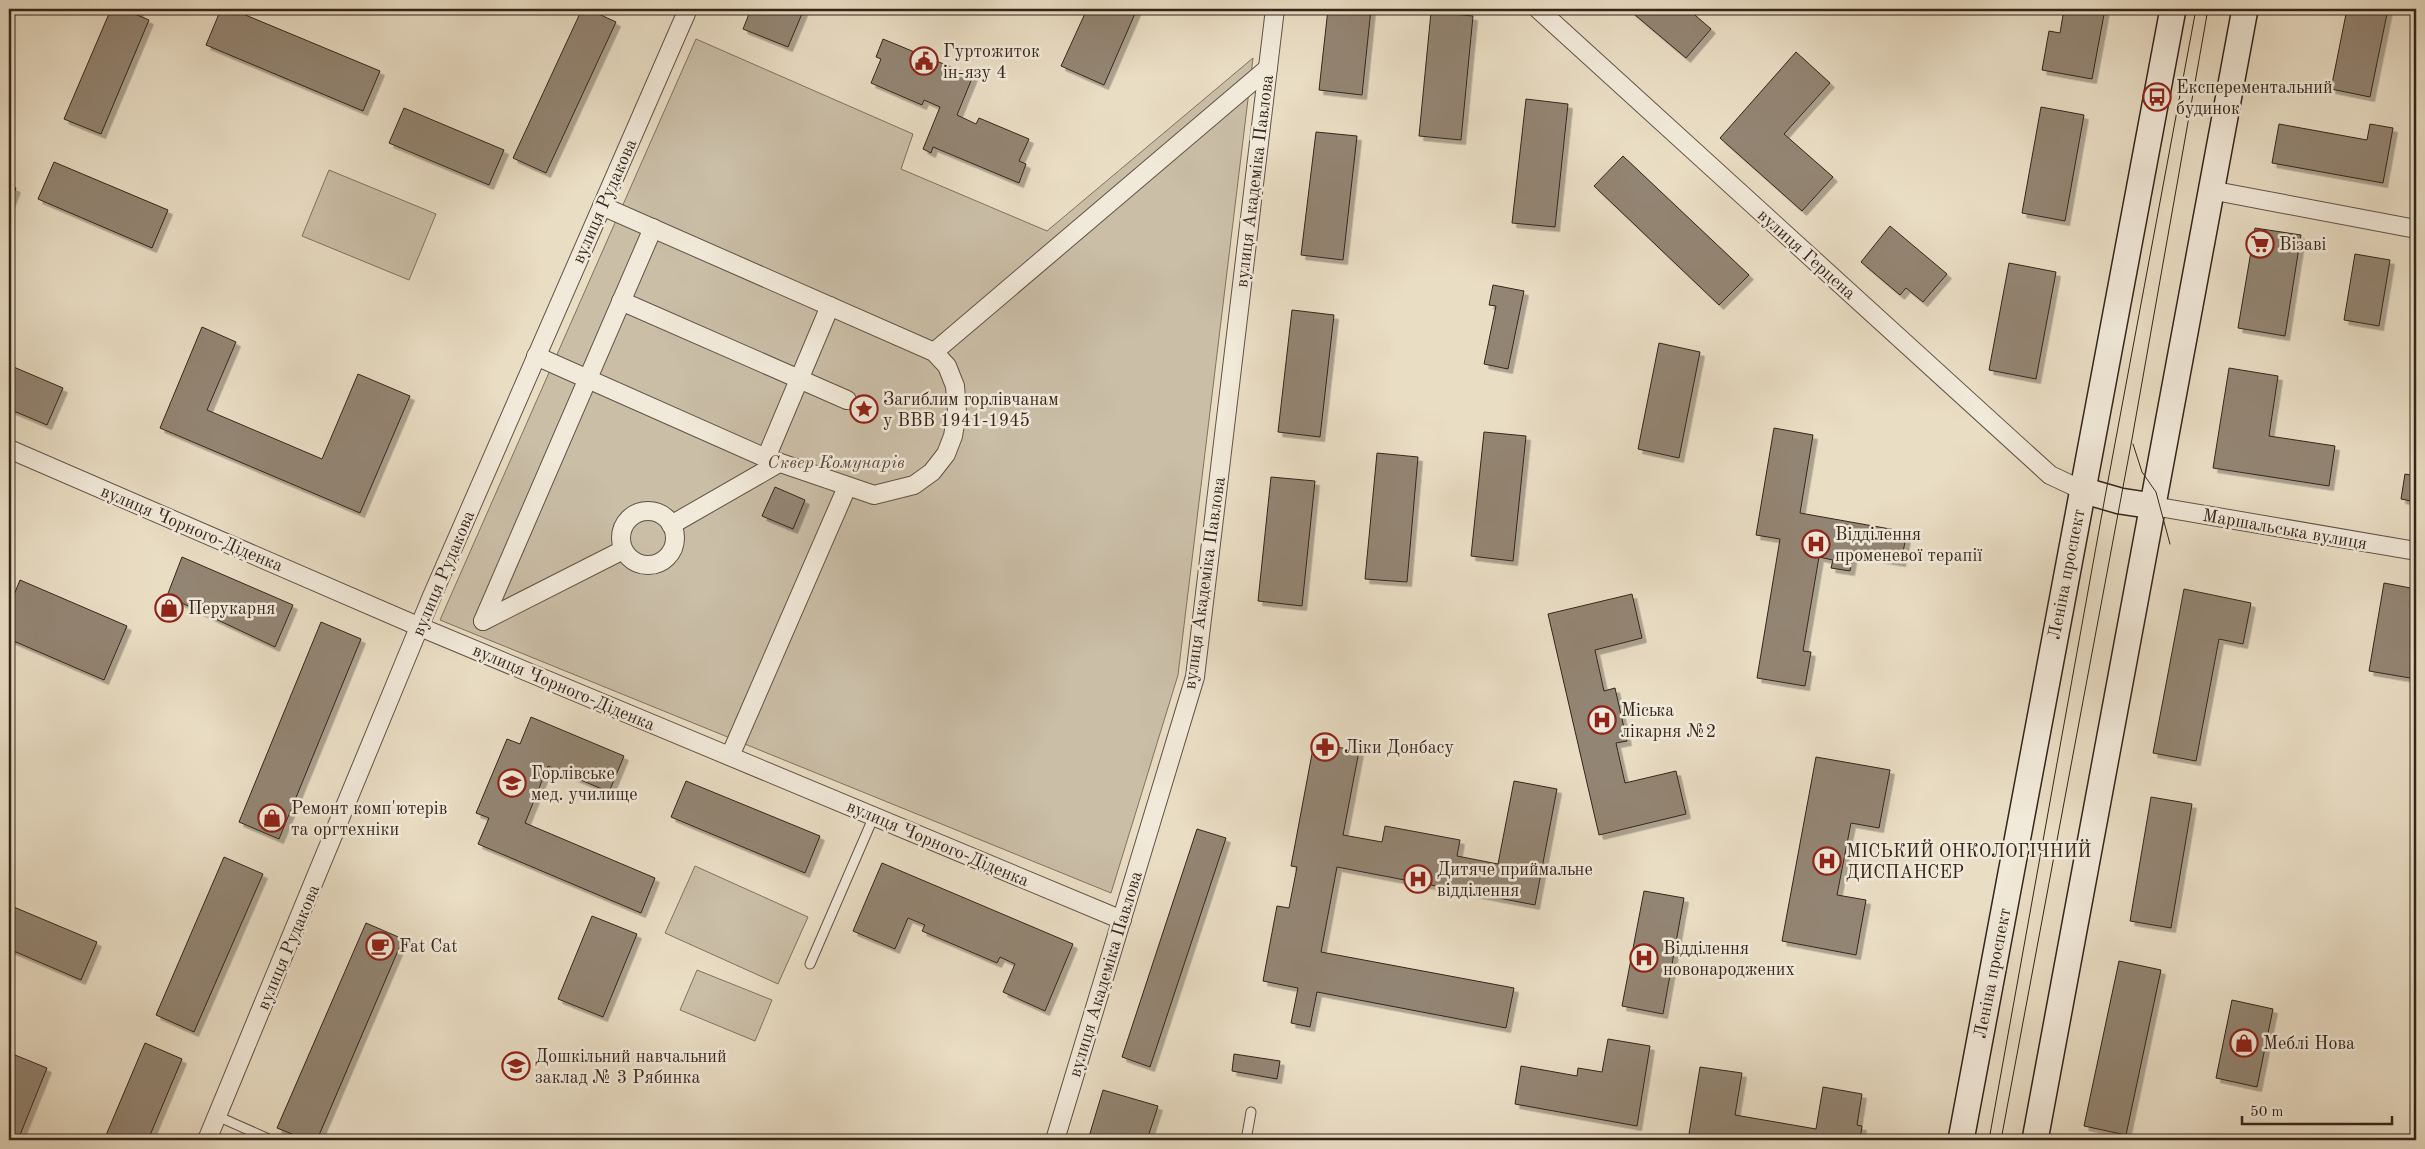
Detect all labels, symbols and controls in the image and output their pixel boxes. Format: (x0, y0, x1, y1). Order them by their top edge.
place label: Гуртожиток ін-язу 4 (943, 43, 1040, 82)
public building icon: Гуртожиток ін-язу 4 (909, 46, 939, 76)
street label: вулиця Академіка Павлова (1233, 74, 1277, 289)
place label: Експерементальний будинок (2176, 79, 2333, 118)
bus stop icon: Експерементальний будинок (2142, 82, 2172, 112)
street label: вулиця Рудакова (569, 136, 641, 266)
street label: вулиця Герцена (1754, 206, 1859, 303)
supermarket icon: Візаві (2245, 229, 2275, 259)
place label: Візаві (2279, 236, 2327, 254)
place label: Загиблим горлівчанам у ВВВ 1941-1945 (883, 391, 1059, 430)
place icon: Загиблим горлівчанам у ВВВ 1941-1945 (849, 394, 879, 424)
park label: Сквер Комунарів (767, 454, 905, 472)
street label: вулиця Академіка Павлова (1181, 476, 1229, 691)
street label: вулиця Чорного-Діденка (98, 482, 285, 576)
street label: Леніна проспект (2046, 507, 2088, 641)
street label: Маршальська вулиця (2201, 507, 2369, 553)
street label: вулиця Рудакова (409, 508, 479, 639)
place label: Відділення променевої терапії (1835, 526, 1982, 565)
hospital icon: Відділення променевої терапії (1801, 529, 1831, 559)
shop icon: Перукарня (154, 593, 184, 623)
place label: Перукарня (188, 600, 275, 618)
street label: вулиця Чорного-Діденка (470, 641, 657, 735)
place label: Міська лікарня №2 (1621, 702, 1716, 741)
hospital icon: Міська лікарня №2 (1587, 705, 1617, 735)
pharmacy icon: Ліки Донбасу (1310, 732, 1340, 762)
place label: Ліки Донбасу (1344, 739, 1454, 757)
place label: Горлівське мед. училище (531, 765, 638, 804)
school or university icon: Горлівське мед. училище (497, 768, 527, 798)
street label: вулиця Чорного-Діденка (844, 797, 1031, 891)
place label: Ремонт комп'ютерів та оргтехніки (291, 800, 447, 839)
shop icon: Ремонт комп'ютерів та оргтехніки (257, 803, 287, 833)
place label: МІСЬКИЙ ОНКОЛОГІЧНИЙ ДИСПАНСЕР (1846, 839, 2092, 882)
hospital icon: МІСЬКИЙ ОНКОЛОГІЧНИЙ ДИСПАНСЕР (1812, 846, 1842, 876)
place label: Дитяче приймальне відділення (1437, 861, 1593, 900)
hospital icon: Дитяче приймальне відділення (1403, 864, 1433, 894)
street label: вулиця Академіка Павлова (1066, 869, 1146, 1079)
street label: вулиця Рудакова (254, 882, 324, 1013)
street label: Леніна проспект (1972, 906, 2014, 1040)
cafe icon: Fat Cat (365, 931, 395, 961)
place label: Fat Cat (399, 938, 458, 956)
place label: Відділення новонароджених (1663, 940, 1795, 979)
hospital icon: Відділення новонароджених (1629, 943, 1659, 973)
shop icon: Меблі Нова (2229, 1028, 2259, 1058)
place label: Меблі Нова (2263, 1035, 2355, 1053)
place label: Дошкільний навчальний заклад № 3 Рябинка (535, 1048, 727, 1087)
school or university icon: Дошкільний навчальний заклад № 3 Рябинка (501, 1051, 531, 1081)
scale bar (2242, 1094, 2392, 1126)
text: 50 m (2250, 1105, 2284, 1120)

